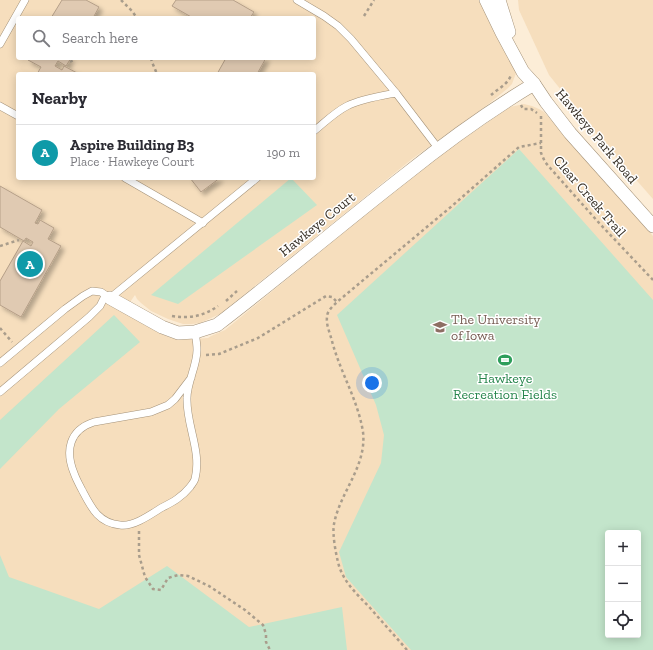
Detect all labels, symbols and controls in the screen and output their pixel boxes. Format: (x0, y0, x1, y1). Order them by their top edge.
search box (16, 16, 316, 60)
icon: search (30, 27, 52, 49)
text: Search here (62, 29, 138, 47)
street label: Hawkeye Park Road (552, 85, 641, 187)
text: Nearby (32, 88, 87, 108)
text: Aspire Building B3 (70, 136, 194, 154)
text: A (41, 145, 49, 160)
text: 190 m (266, 145, 300, 160)
street label: Clear Creek Trail (550, 152, 630, 241)
text: Place · Hawkeye Court (70, 154, 194, 169)
street label: Hawkeye Court (276, 188, 359, 260)
pin: A (17, 249, 43, 279)
place label: The University of Iowa (451, 311, 541, 344)
school or university icon: The University of Iowa (432, 319, 448, 335)
sports icon: Hawkeye Recreation Fields (497, 352, 513, 368)
place label: Hawkeye Recreation Fields (453, 370, 557, 403)
your location (362, 373, 382, 393)
map controls (605, 530, 641, 638)
button: + (605, 530, 641, 566)
button: − (605, 566, 641, 602)
button: locate (605, 602, 641, 638)

